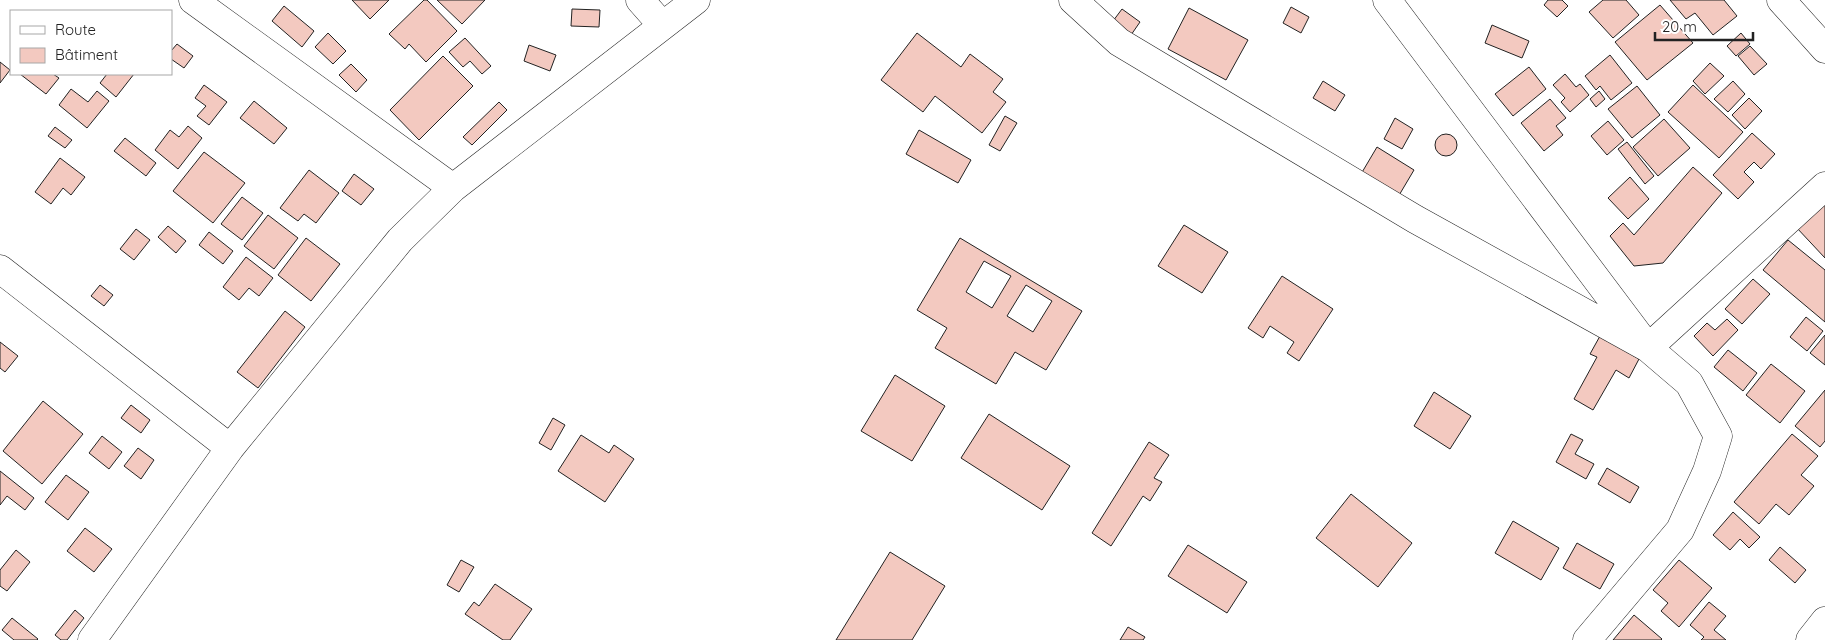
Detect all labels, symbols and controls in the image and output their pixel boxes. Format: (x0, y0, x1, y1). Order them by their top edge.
legend (10, 10, 172, 75)
scale bar (1655, 10, 1752, 42)
text: 20 m (1662, 17, 1697, 36)
text: Route (55, 20, 96, 39)
text: Bâtiment (55, 45, 118, 64)

